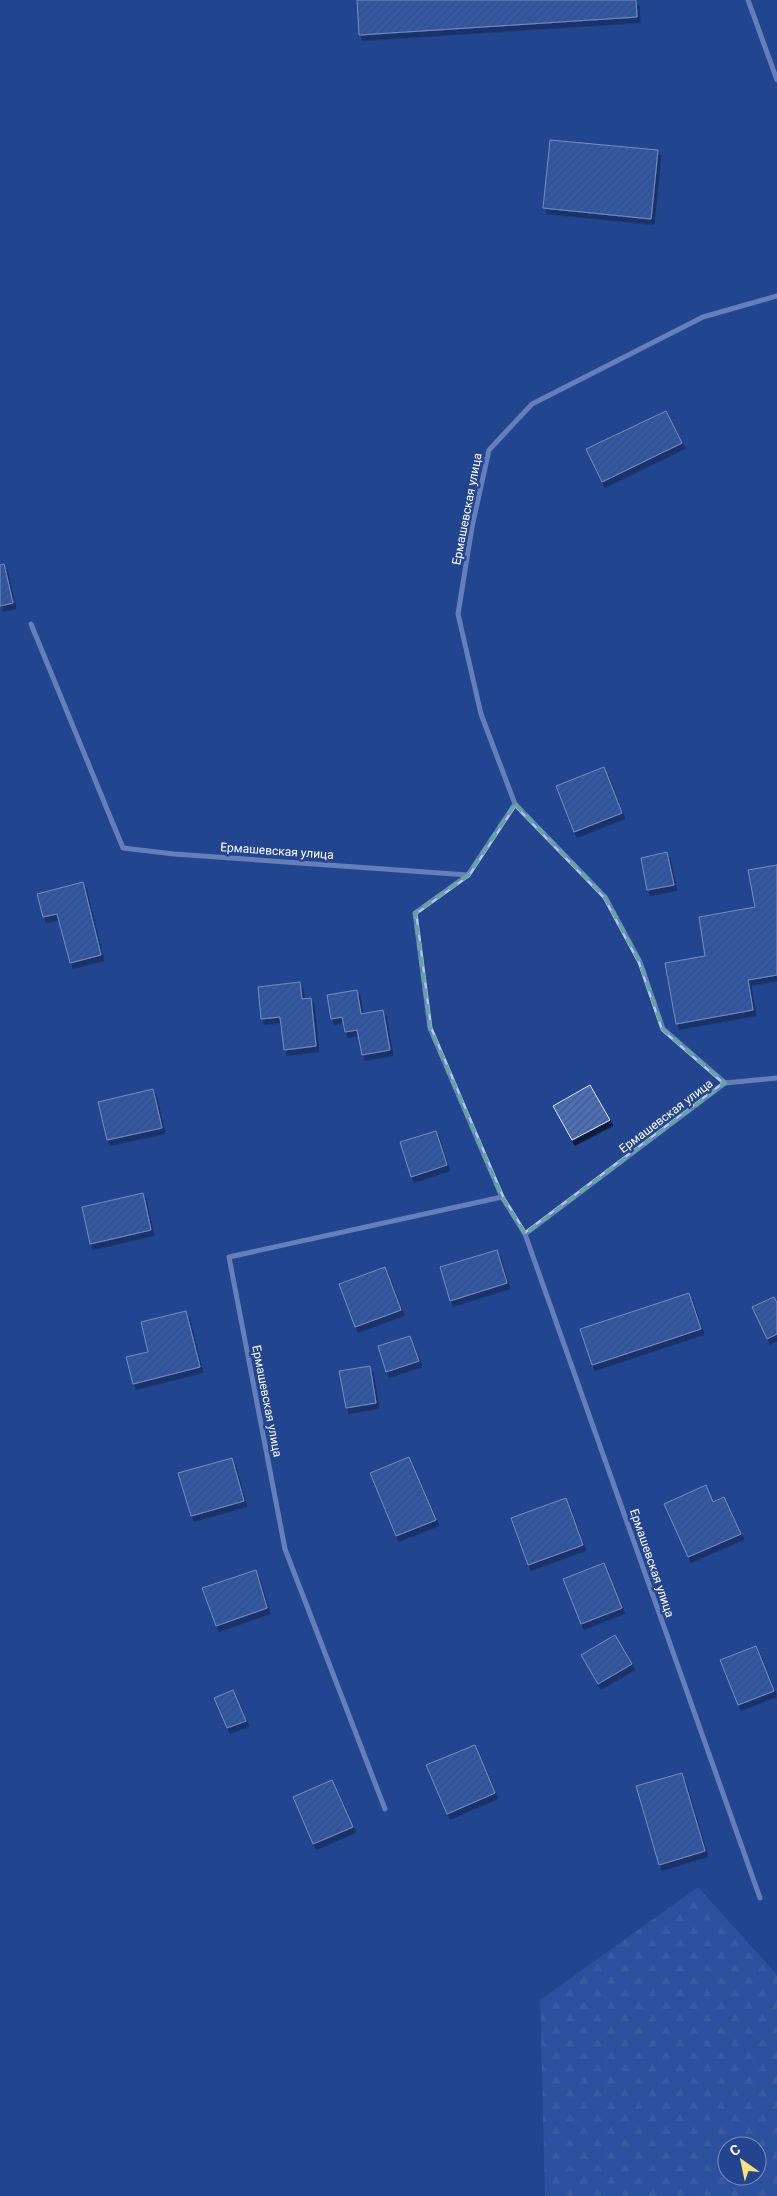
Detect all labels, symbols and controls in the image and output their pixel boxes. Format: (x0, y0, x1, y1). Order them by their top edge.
street label: Ермашевская улица (449, 452, 485, 566)
street label: Ермашевская улица (220, 840, 334, 862)
street label: Ермашевская улица (616, 1076, 716, 1156)
street label: Ермашевская улица (249, 1344, 285, 1458)
street label: Ермашевская улица (627, 1507, 677, 1619)
north arrow (717, 2136, 767, 2186)
text: С (727, 2141, 743, 2159)

